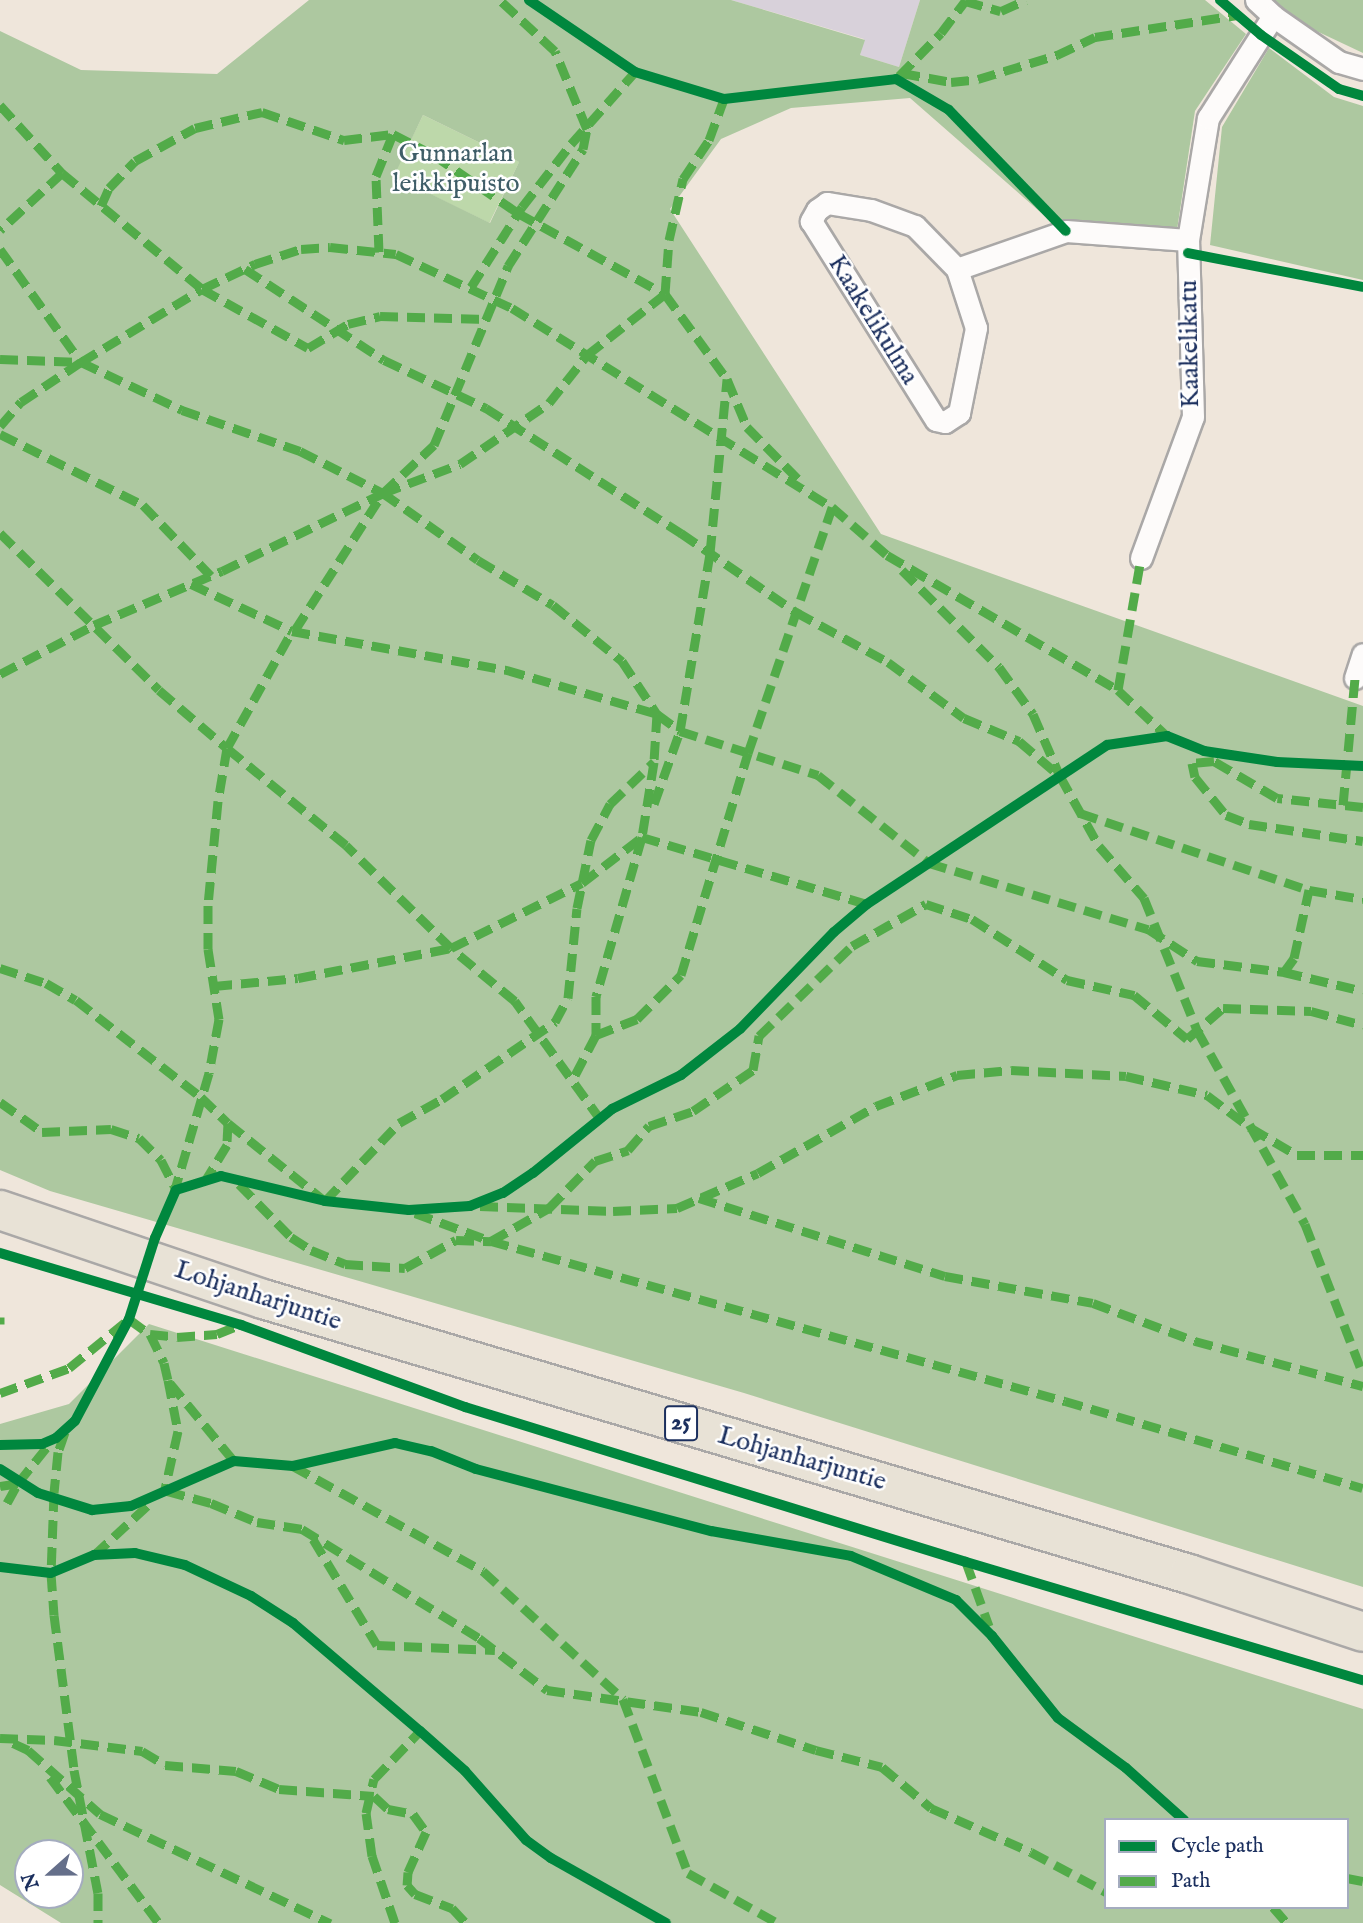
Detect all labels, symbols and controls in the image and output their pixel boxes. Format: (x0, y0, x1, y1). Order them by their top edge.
park label: Gunnarlan leikkipuisto (392, 138, 520, 200)
street label: Kaakelikulma (821, 249, 925, 391)
street label: Kaakelikatu (1173, 279, 1207, 409)
street label: Lohjanharjuntie (171, 1254, 345, 1338)
road number: 25 (664, 1402, 698, 1443)
street label: Lohjanharjuntie (714, 1420, 890, 1498)
legend (1104, 1818, 1349, 1909)
text: Cycle path (1171, 1833, 1264, 1860)
north arrow (14, 1839, 84, 1909)
text: Path (1171, 1868, 1210, 1895)
text: N (17, 1869, 45, 1893)

